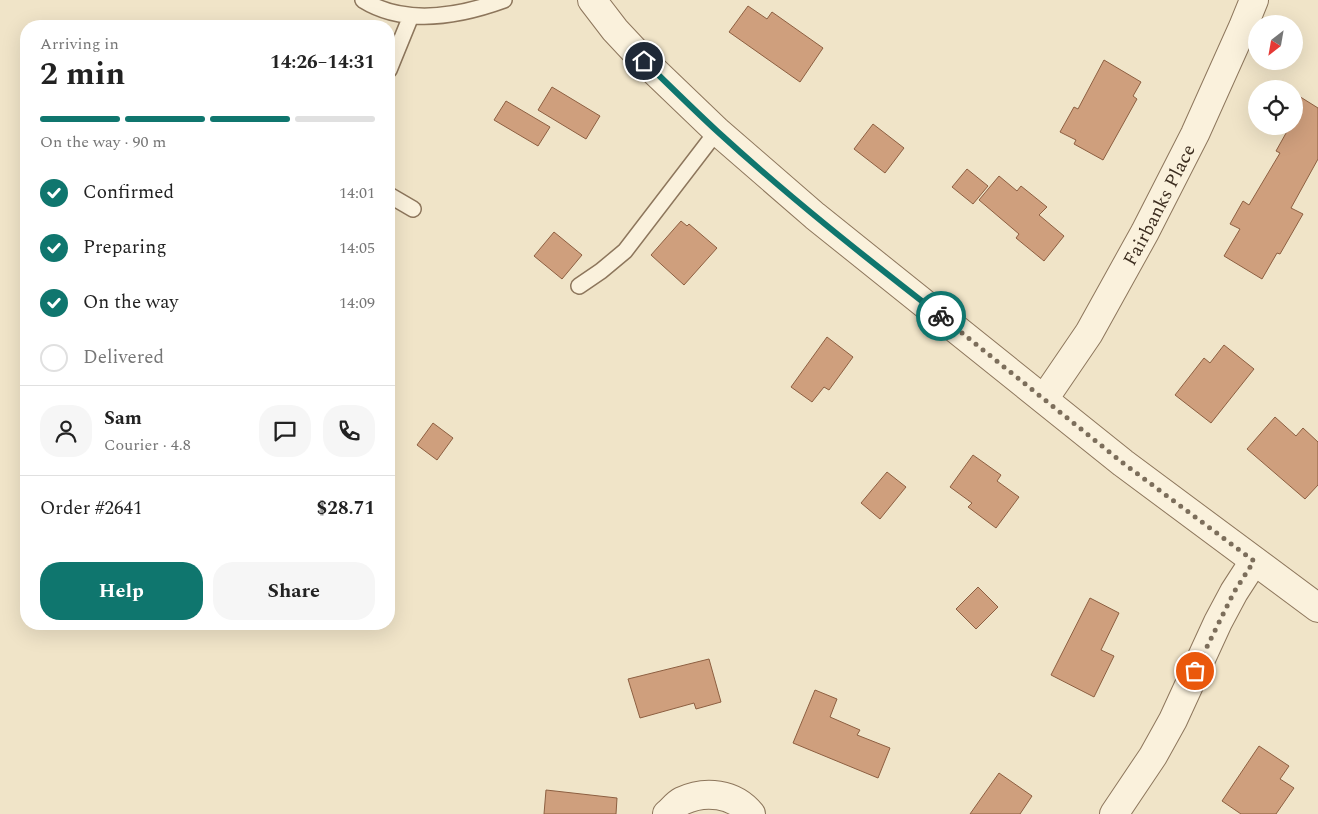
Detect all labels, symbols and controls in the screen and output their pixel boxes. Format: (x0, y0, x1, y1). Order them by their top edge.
north arrow (1248, 15, 1302, 70)
map controls (1248, 15, 1303, 135)
text: Arriving in (40, 32, 119, 56)
pin (623, 40, 665, 82)
icon: home (630, 47, 658, 75)
text: 14:26–14:31 (270, 48, 375, 77)
text: 2 min (40, 50, 125, 99)
button: locate (1248, 80, 1303, 135)
text: On the way · 90 m (40, 130, 166, 154)
street label: Fairbanks Place (1116, 139, 1204, 271)
text: Confirmed (83, 178, 174, 207)
icon: check (40, 179, 68, 207)
text: 14:01 (339, 181, 375, 205)
text: Preparing (83, 233, 167, 262)
icon: check (40, 234, 68, 262)
text: 14:05 (339, 236, 375, 260)
text: On the way (83, 288, 179, 317)
icon: check (40, 289, 68, 317)
text: 14:09 (339, 291, 375, 315)
courier (916, 291, 966, 341)
icon: bike (927, 302, 955, 330)
text: Delivered (83, 343, 164, 372)
text: Sam (104, 404, 142, 433)
button: person (40, 405, 92, 457)
button: chat (259, 405, 311, 457)
button: phone (323, 405, 375, 457)
text: Courier · 4.8 (104, 433, 191, 457)
text: Order #2641 (40, 494, 143, 523)
text: $28.71 (317, 494, 375, 523)
button: Help (40, 562, 203, 620)
button: Share (213, 562, 375, 620)
pin (1174, 650, 1216, 692)
icon: bag (1181, 657, 1209, 685)

